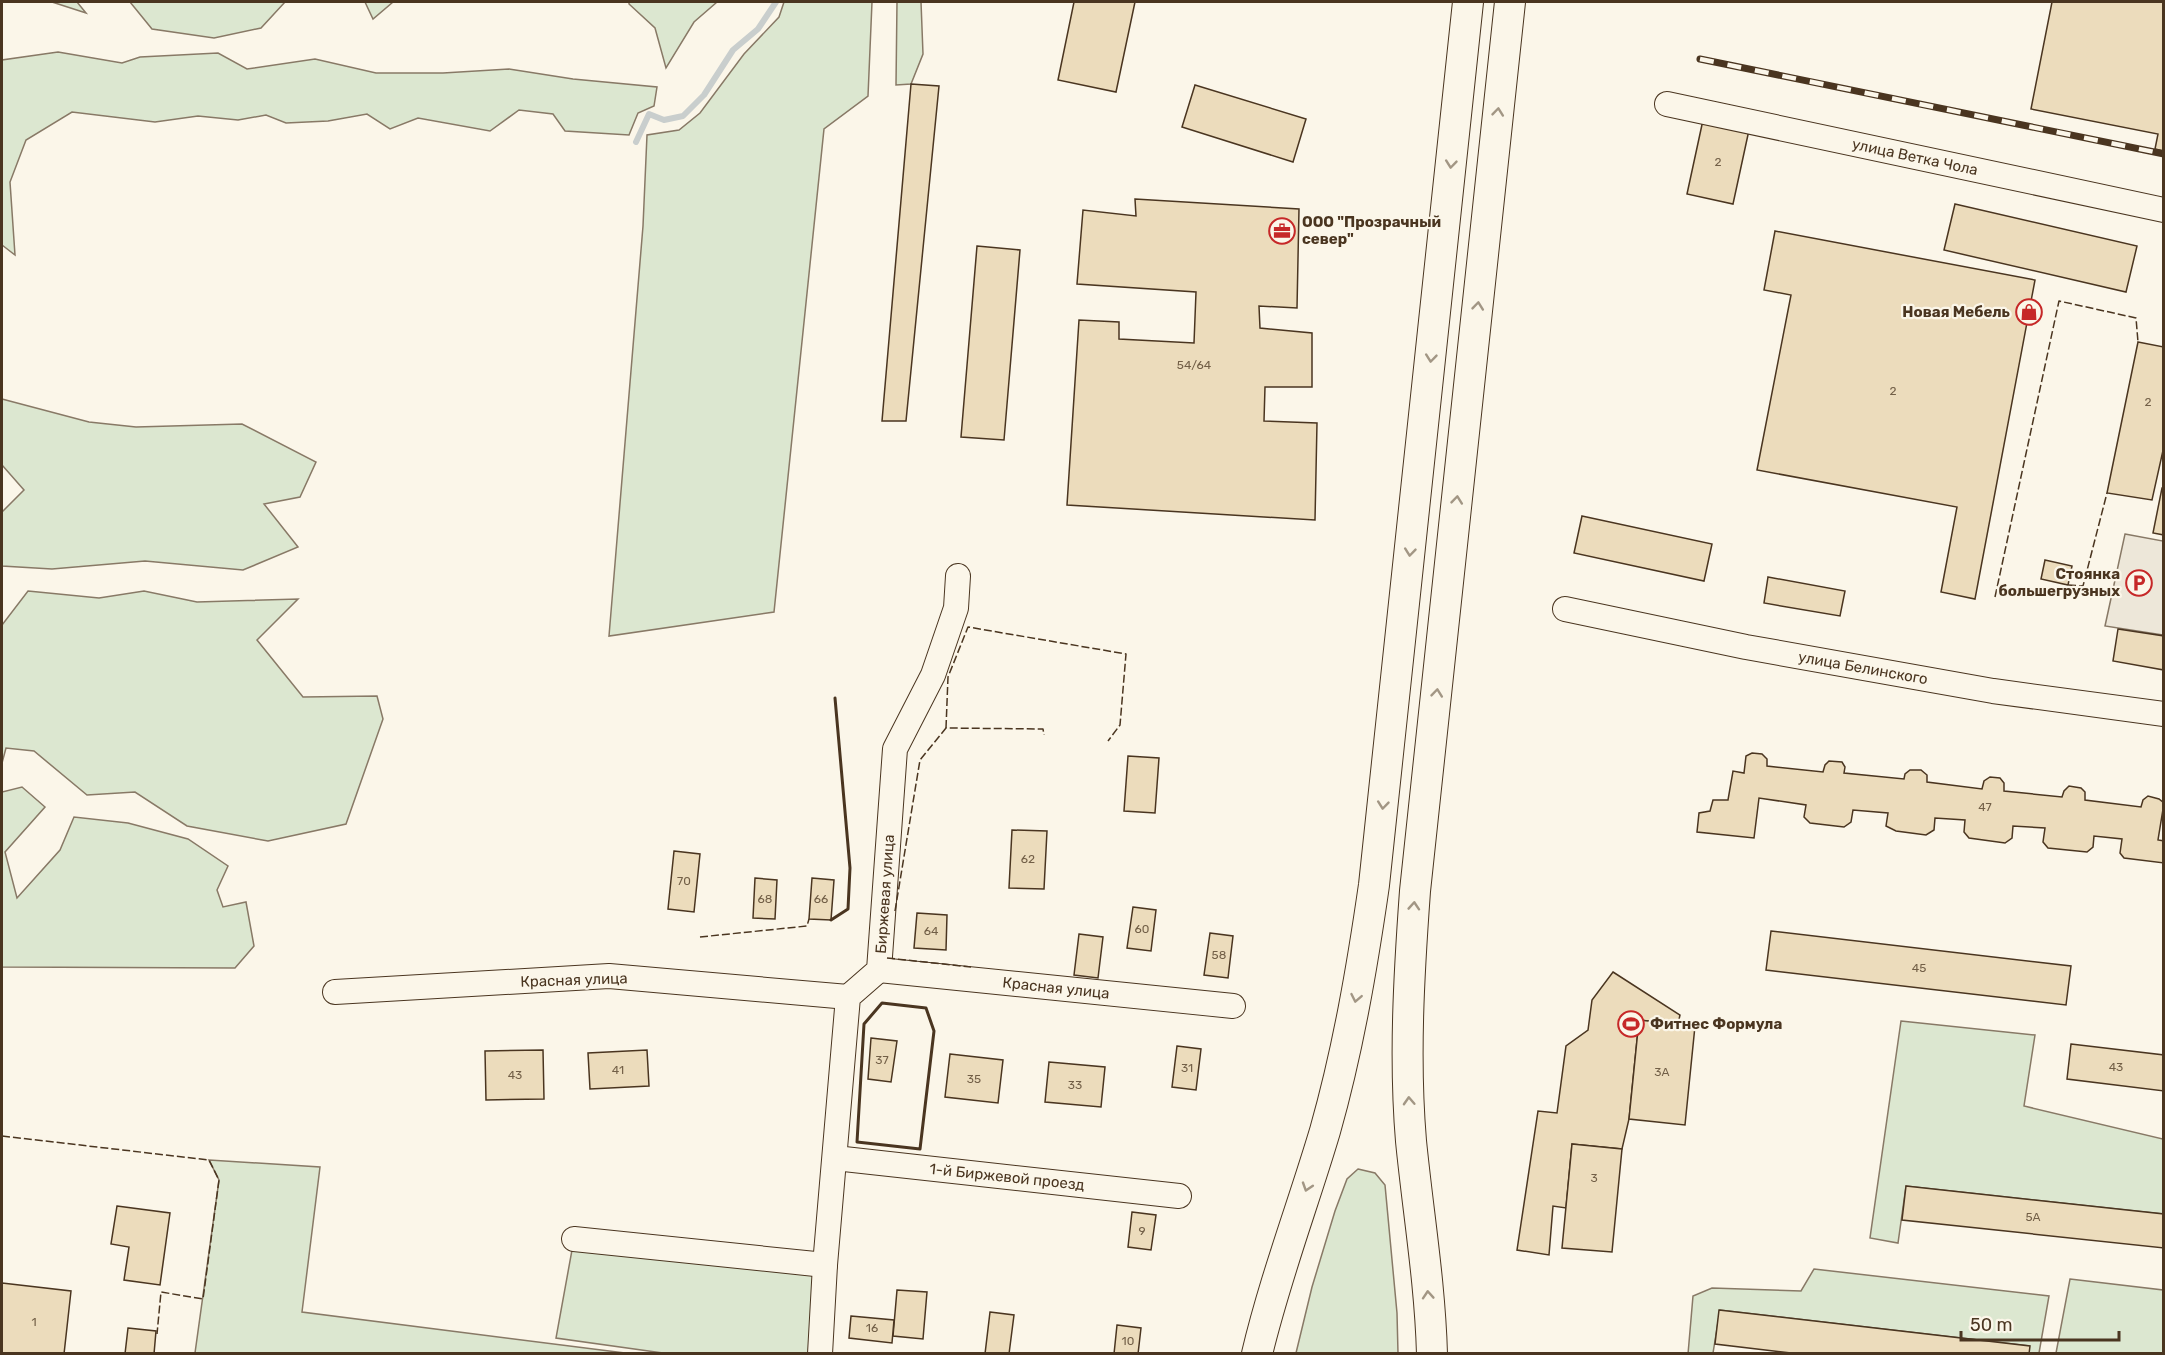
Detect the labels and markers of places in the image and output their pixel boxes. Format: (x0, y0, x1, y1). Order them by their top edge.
place label: ООО "Прозрачный север" (1302, 213, 1441, 248)
office icon: ООО "Прозрачный север" (1267, 216, 1297, 246)
shop icon: Новая Мебель (2014, 297, 2044, 327)
place label: Новая Мебель (1902, 303, 2011, 321)
place label: Стоянка большегрузных (1999, 565, 2120, 600)
parking icon: Стоянка большегрузных (2124, 568, 2154, 598)
sports icon: Фитнес Формула (1616, 1009, 1646, 1039)
place label: Фитнес Формула (1650, 1015, 1782, 1033)

